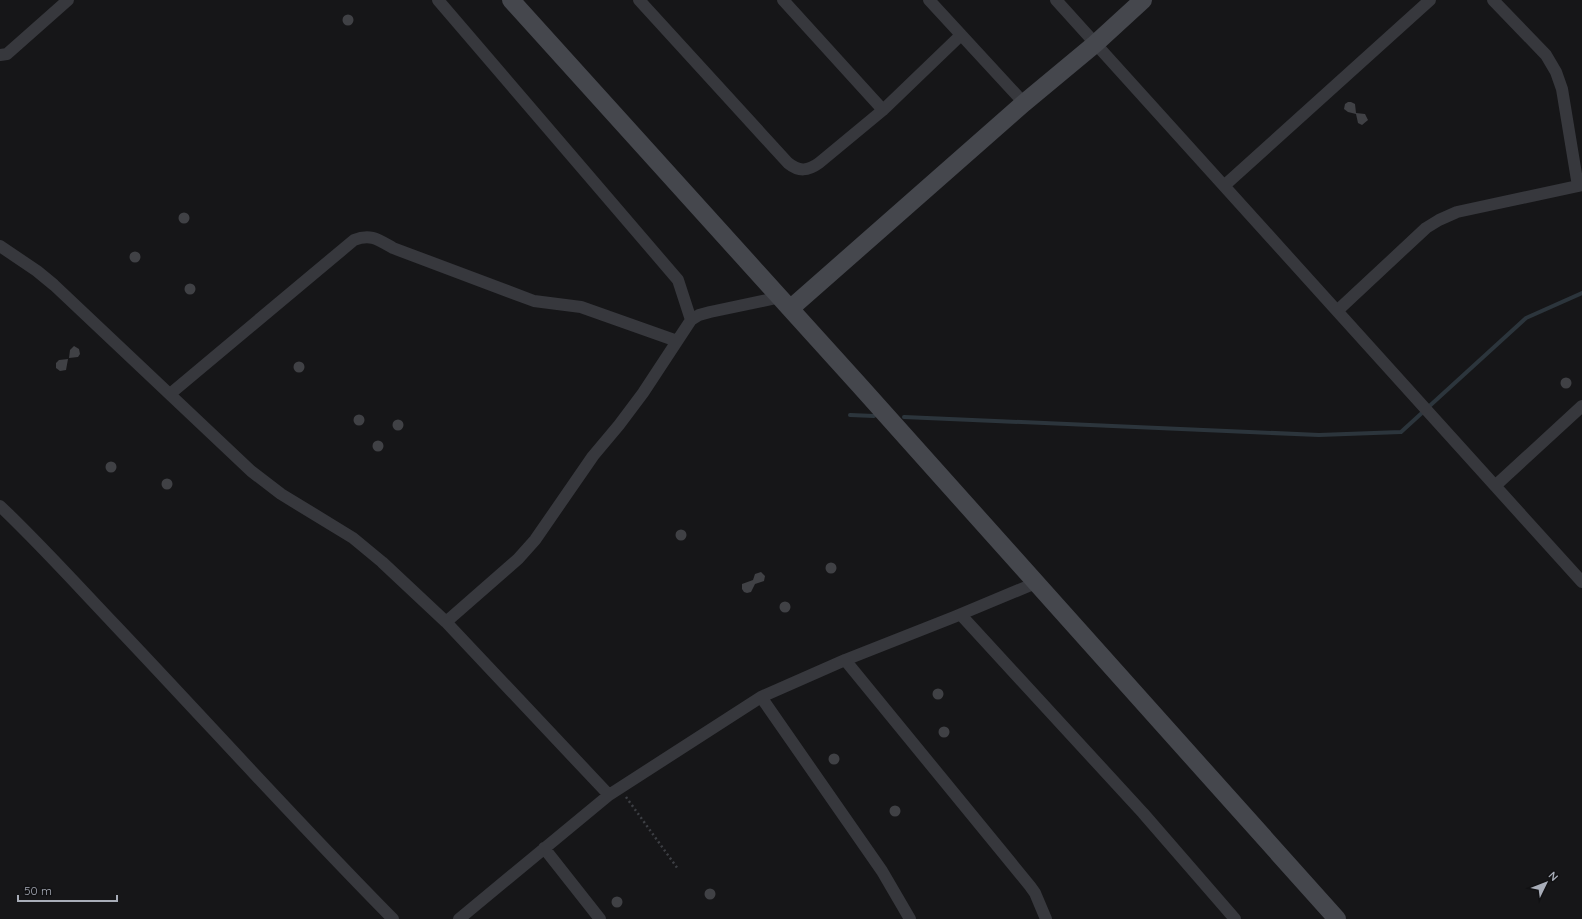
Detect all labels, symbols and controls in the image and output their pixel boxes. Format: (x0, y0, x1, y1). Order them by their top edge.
north arrow (1526, 863, 1566, 903)
text: N (1545, 868, 1561, 884)
scale bar (18, 877, 117, 903)
text: 50 m (24, 883, 52, 898)

